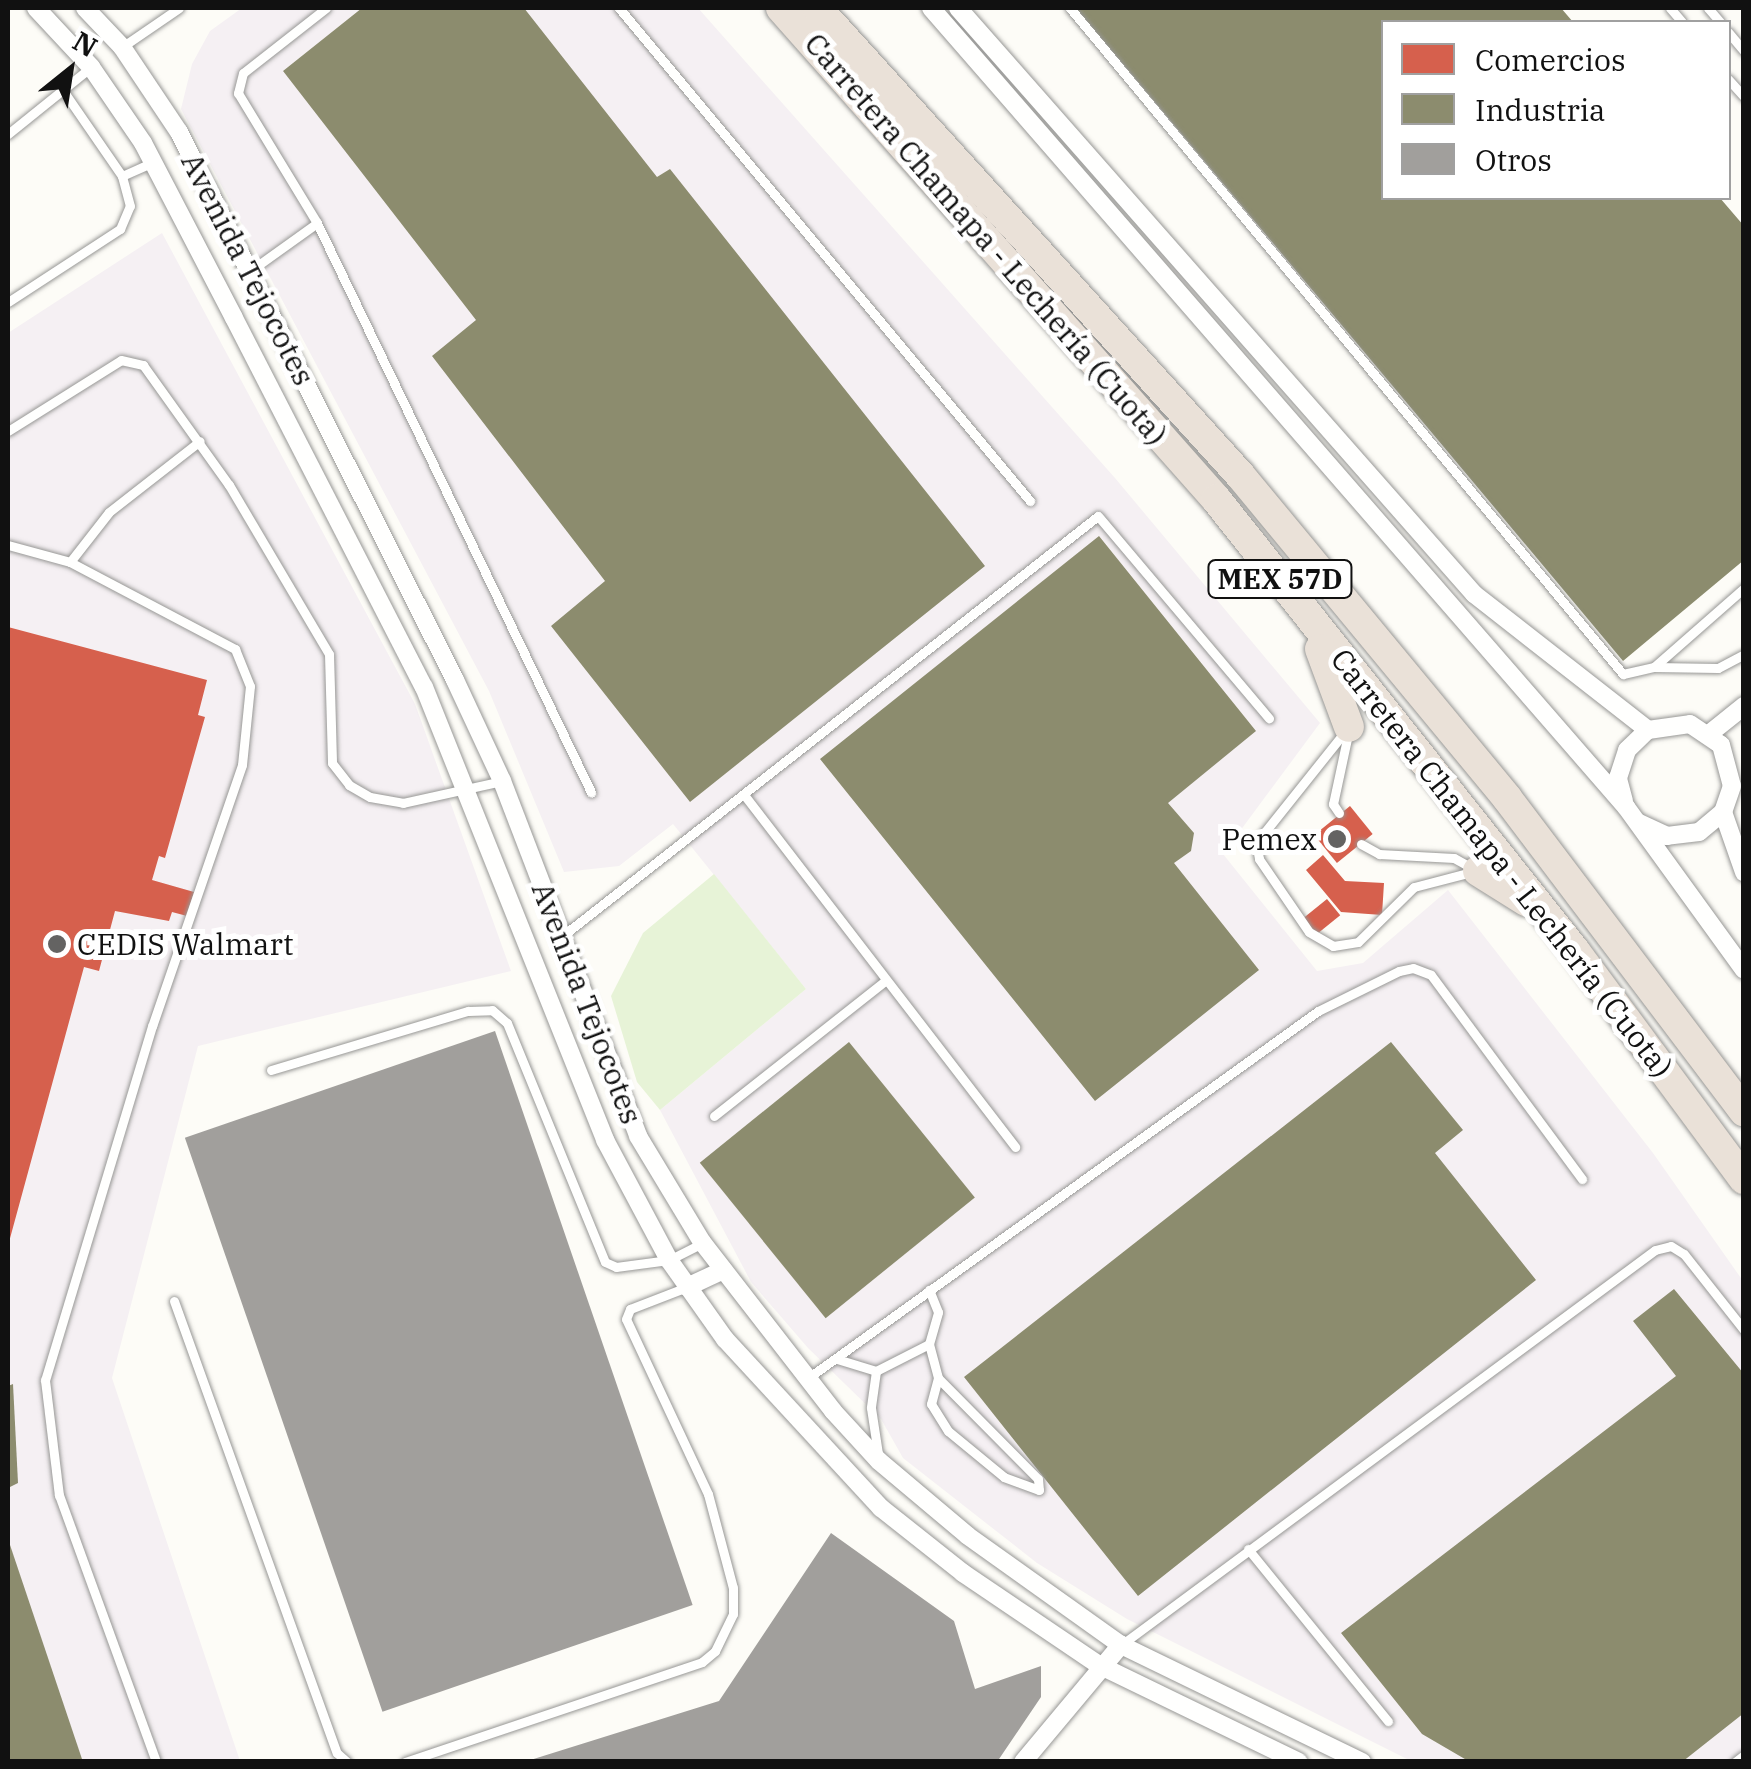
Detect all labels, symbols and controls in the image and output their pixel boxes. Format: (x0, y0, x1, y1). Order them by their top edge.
north arrow (20, 20, 120, 120)
legend (1381, 20, 1731, 200)
text: N (66, 22, 104, 65)
street label: Carretera Chamapa - Lechería (Cuota) (797, 26, 1175, 452)
text: Comercios (1475, 40, 1626, 79)
text: Industria (1475, 90, 1606, 129)
text: Otros (1475, 140, 1552, 179)
street label: Avenida Tejocotes (174, 147, 322, 391)
road number: MEX 57D (1205, 556, 1355, 602)
street label: Carretera Chamapa - Lechería (Cuota) (1324, 642, 1680, 1084)
place label: Pemex (1222, 821, 1317, 857)
marker: Pemex (1326, 828, 1348, 850)
street label: Avenida Tejocotes (524, 877, 650, 1129)
place label: CEDIS Walmart (77, 926, 294, 962)
marker: CEDIS Walmart (46, 933, 68, 955)

